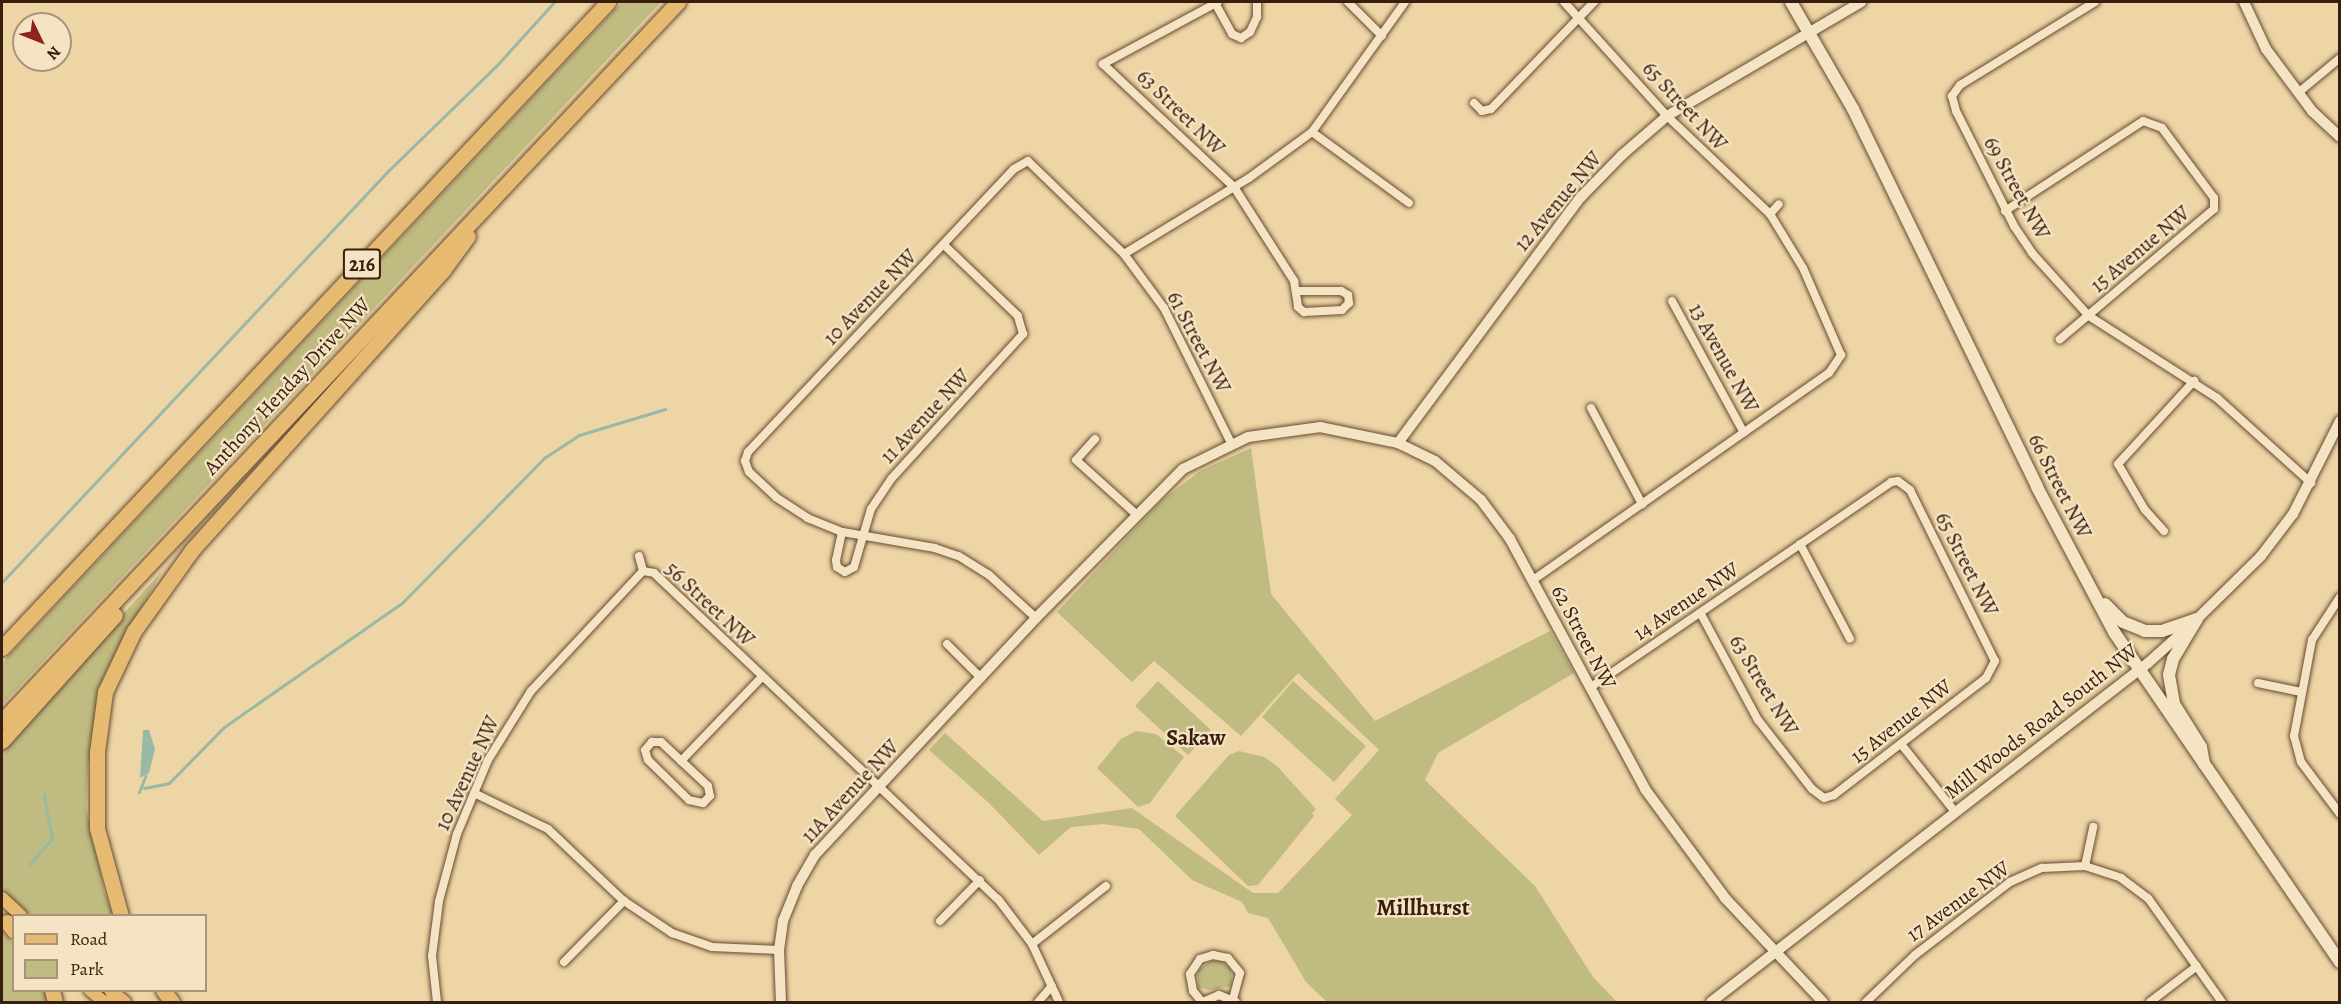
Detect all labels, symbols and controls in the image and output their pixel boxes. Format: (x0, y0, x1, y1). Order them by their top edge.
north arrow (12, 12, 72, 72)
text: N (42, 41, 66, 65)
street label: 65 Street NW (1637, 56, 1733, 156)
street label: 63 Street NW (1132, 64, 1230, 160)
street label: 69 Street NW (1978, 132, 2056, 244)
street label: 12 Avenue NW (1509, 146, 1607, 256)
street label: 15 Avenue NW (2085, 200, 2195, 298)
street label: 10 Avenue NW (818, 244, 922, 350)
road number: 216 (342, 247, 382, 281)
street label: 61 Street NW (1162, 287, 1236, 397)
street label: Anthony Henday Drive NW (198, 292, 376, 480)
street label: 13 Avenue NW (1684, 299, 1764, 417)
street label: 11 Avenue NW (875, 364, 975, 468)
street label: 66 Street NW (2023, 429, 2097, 543)
street label: 65 Street NW (1930, 508, 2004, 620)
street label: 56 Street NW (660, 556, 760, 652)
street label: 14 Avenue NW (1628, 556, 1744, 646)
street label: 62 Street NW (1546, 581, 1622, 693)
street label: 63 Street NW (1724, 630, 1804, 740)
street label: Mill Woods Road South NW (1939, 638, 2143, 804)
street label: 15 Avenue NW (1845, 674, 1957, 768)
street label: 10 Avenue NW (429, 712, 505, 834)
district label: Sakaw (1166, 726, 1226, 752)
street label: 11A Avenue NW (796, 734, 904, 848)
street label: 17 Avenue NW (1901, 855, 2015, 947)
district label: Millhurst (1376, 894, 1470, 922)
legend (12, 914, 207, 992)
text: Road (70, 927, 107, 951)
text: Park (70, 957, 104, 981)

